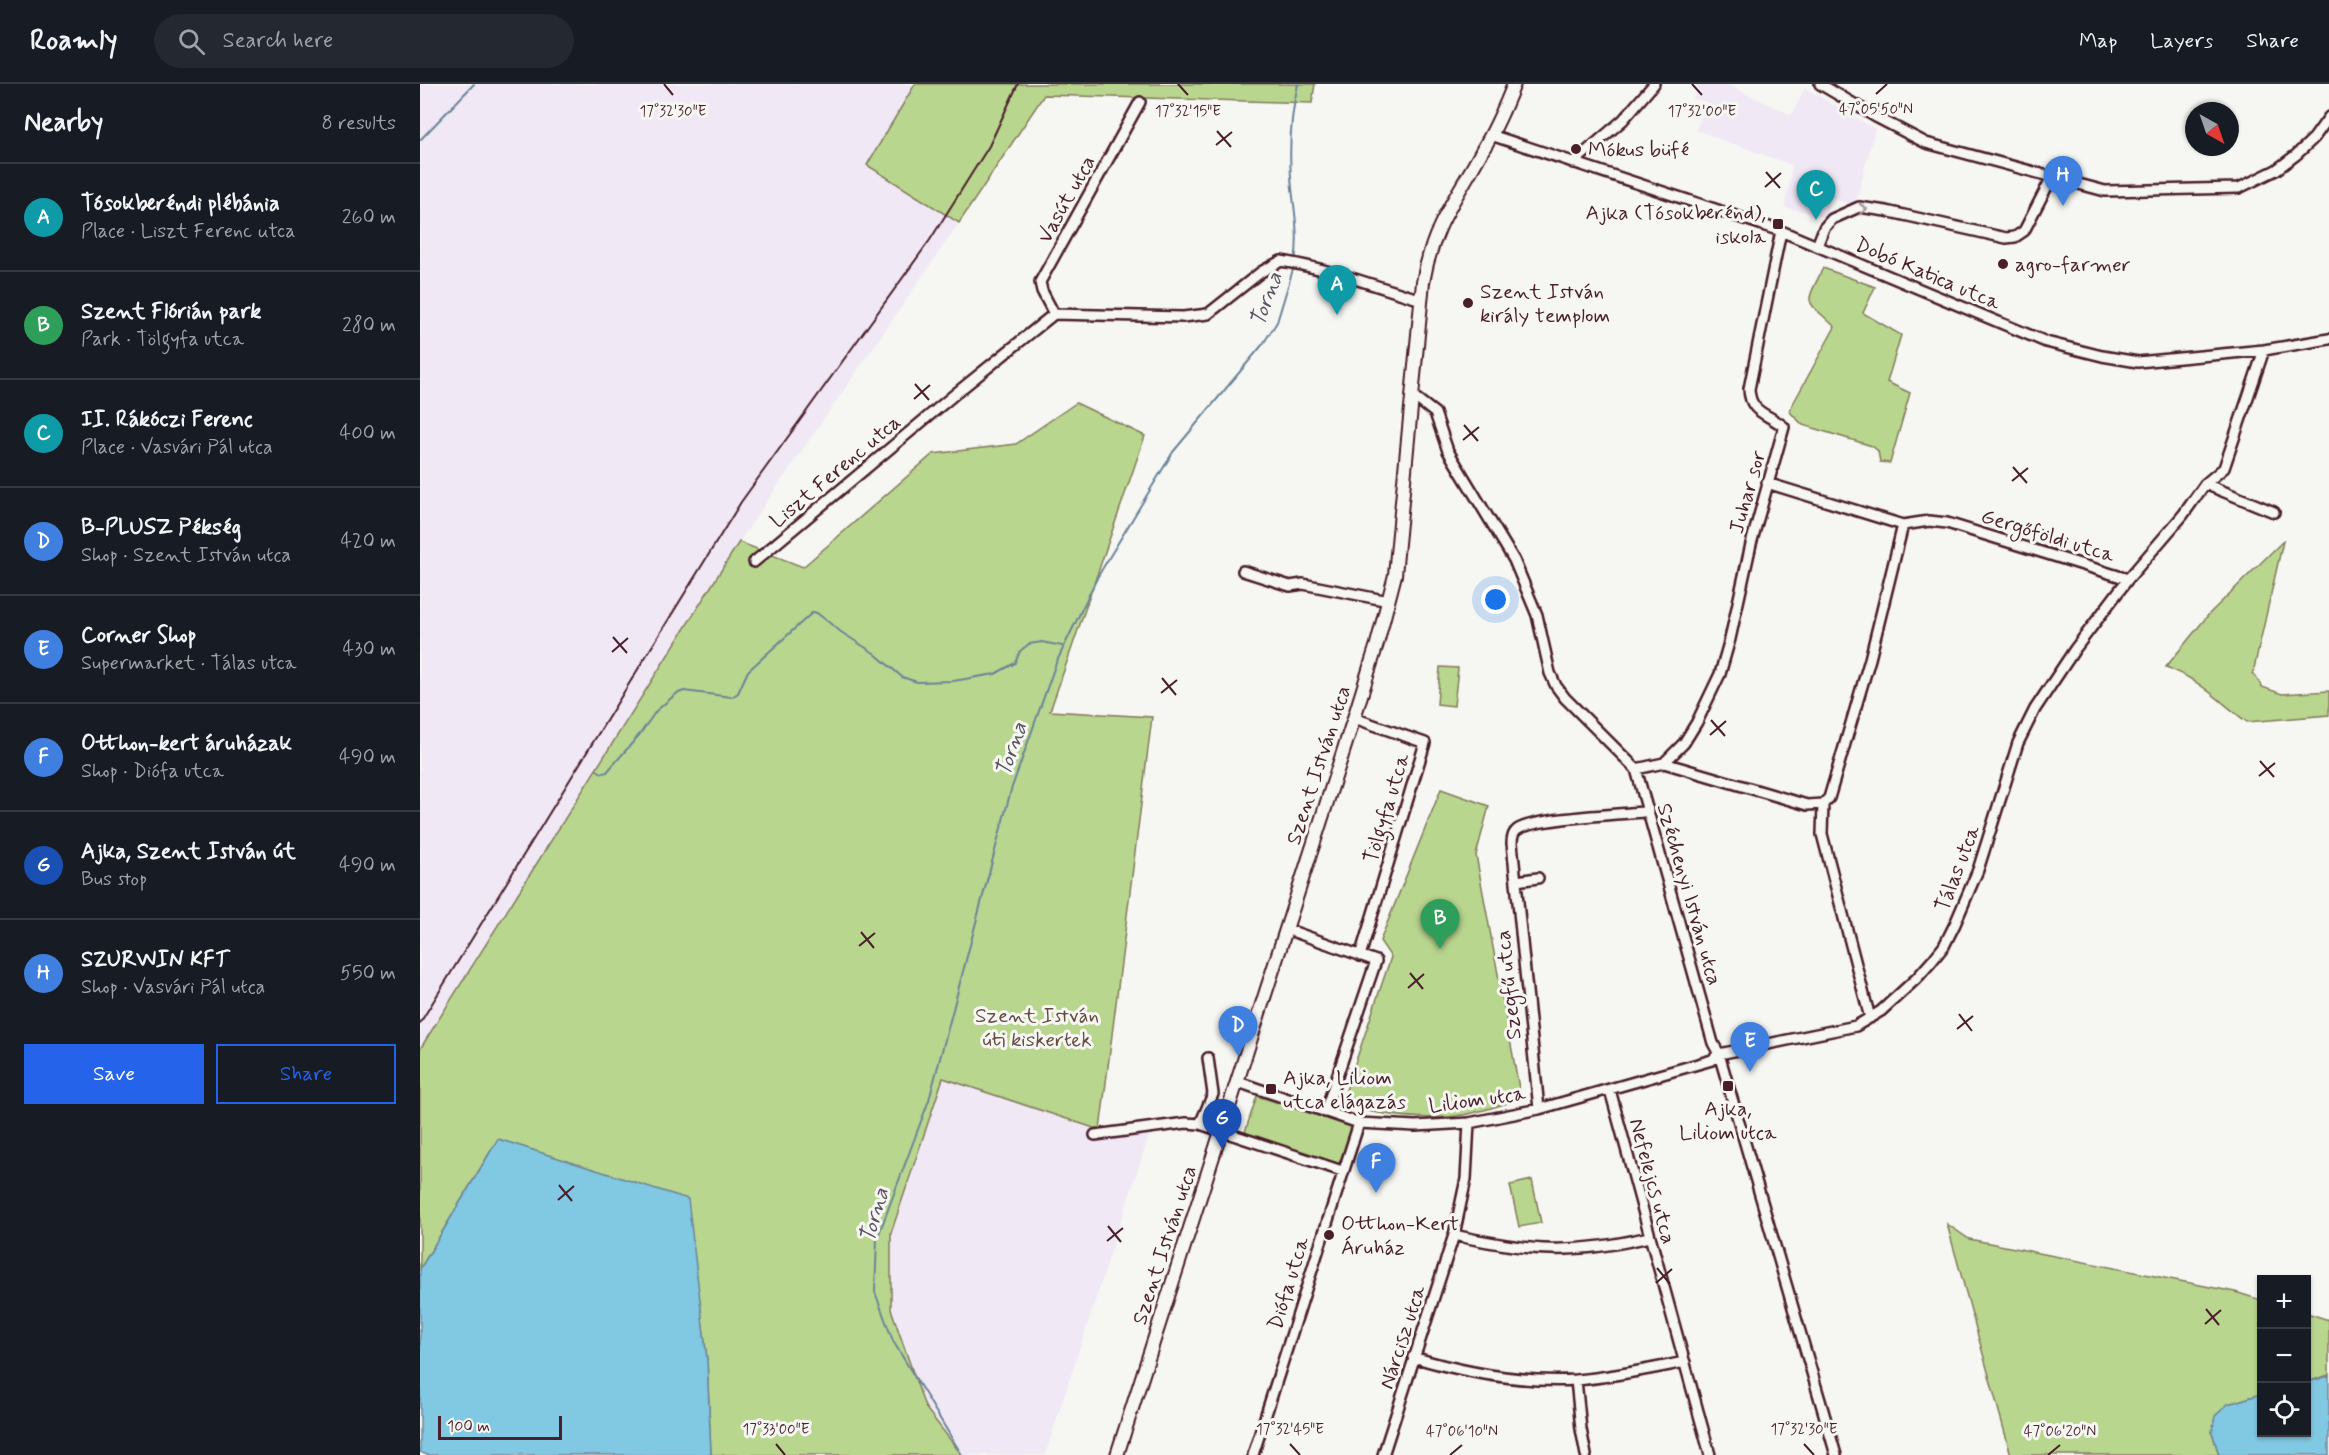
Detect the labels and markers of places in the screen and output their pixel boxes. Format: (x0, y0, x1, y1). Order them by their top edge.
place label: Mókus büfé (1588, 136, 1689, 164)
marker: Mókus büfé (1569, 142, 1583, 156)
pin: H (2044, 156, 2082, 206)
pin: C (1796, 170, 1836, 220)
place label: Ajka (Tósokberénd), iskola (1586, 199, 1766, 251)
marker: Ajka (Tósokberénd), iskola (1771, 217, 1785, 231)
place label: agro-farmer (2015, 251, 2131, 279)
marker: agro-farmer (1996, 257, 2010, 271)
pin: A (1318, 266, 1356, 315)
place label: Szent István király templom (1480, 278, 1610, 330)
marker: Szent István király templom (1461, 296, 1475, 310)
pin: B (1420, 900, 1460, 949)
pin: D (1218, 1006, 1258, 1056)
pin: E (1730, 1022, 1770, 1072)
place label: Ajka, Liliom utca elágazás (1283, 1064, 1406, 1116)
marker: Ajka, Liliom utca (1721, 1079, 1735, 1093)
marker: Ajka, Liliom utca elágazás (1264, 1082, 1278, 1096)
place label: Ajka, Liliom utca (1679, 1095, 1777, 1147)
pin: G (1202, 1100, 1242, 1149)
pin: F (1356, 1144, 1396, 1193)
place label: Otthon-Kert Áruház (1341, 1210, 1459, 1262)
marker: Otthon-Kert Áruház (1322, 1228, 1336, 1242)

